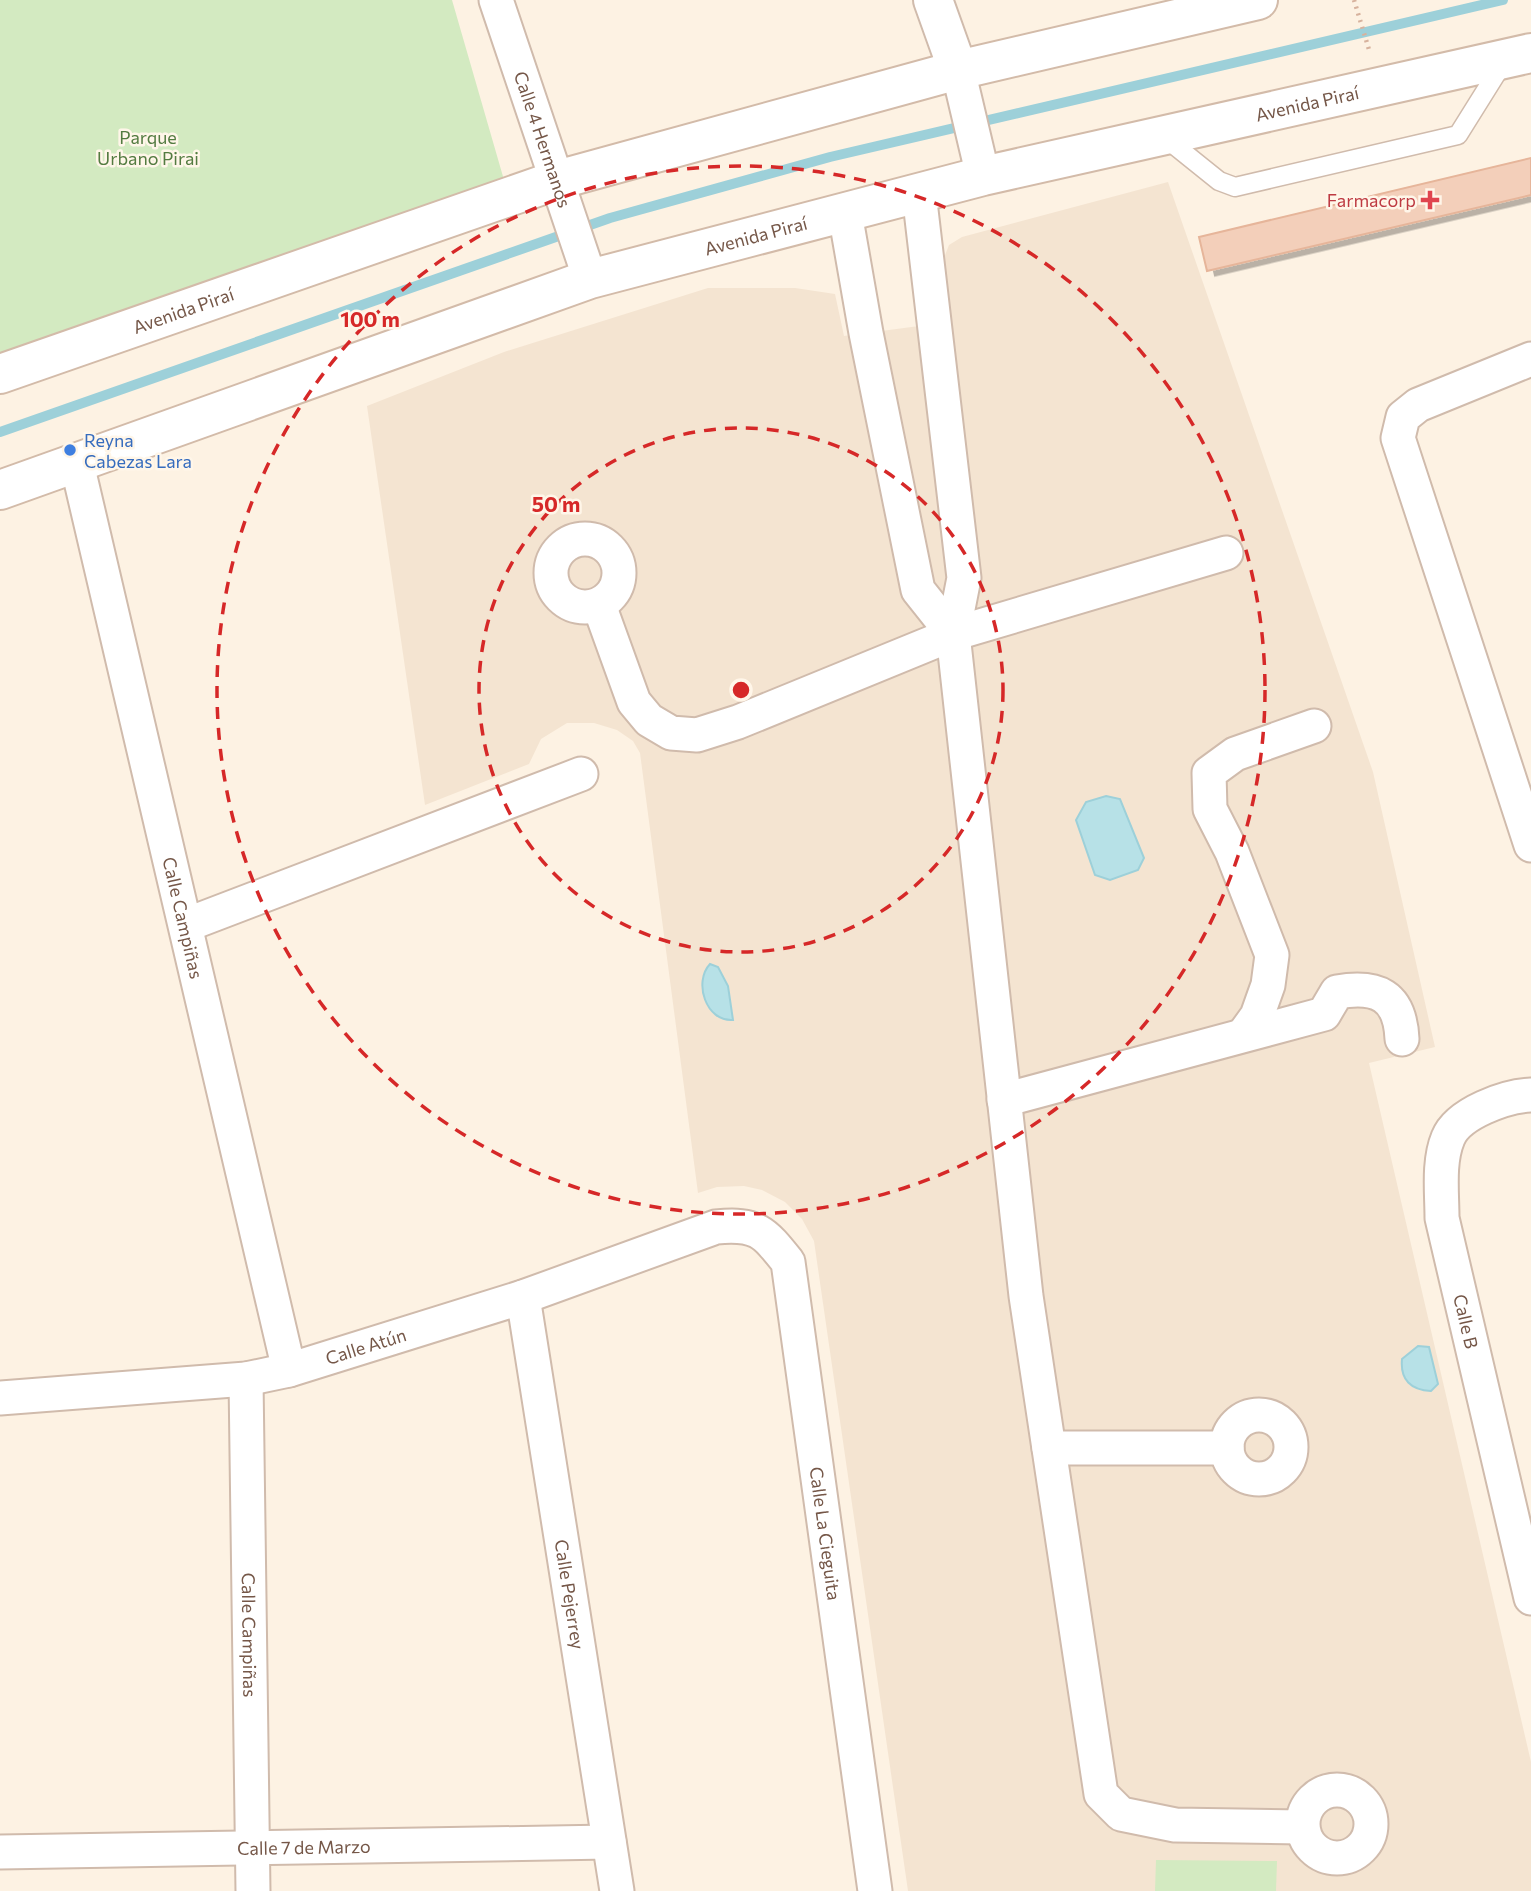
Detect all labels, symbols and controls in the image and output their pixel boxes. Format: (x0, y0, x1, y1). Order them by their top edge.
street label: Calle 4 Hermanos (510, 68, 576, 210)
street label: Avenida Piraí (1253, 81, 1362, 126)
park label: Parque Urbano Pirai (97, 126, 199, 169)
place label: Farmacorp (1327, 189, 1416, 211)
marker: Farmacorp (1422, 192, 1438, 208)
street label: Avenida Piraí (702, 211, 811, 260)
street label: Avenida Piraí (130, 282, 238, 338)
text: 100 m (340, 306, 400, 331)
place label: Reyna Cabezas Lara (84, 429, 192, 472)
marker: Reyna Cabezas Lara (62, 442, 78, 458)
text: 50 m (532, 491, 580, 516)
centre of rings (729, 678, 753, 702)
street label: Calle Campiñas (158, 855, 208, 981)
street label: Calle B (1449, 1292, 1483, 1351)
street label: Calle Atún (323, 1323, 409, 1369)
street label: Calle La Cieguita (805, 1465, 846, 1602)
street label: Calle Pejerrey (550, 1538, 590, 1651)
street label: Calle Campiñas (238, 1573, 261, 1697)
street label: Calle 7 de Marzo (237, 1835, 371, 1859)

